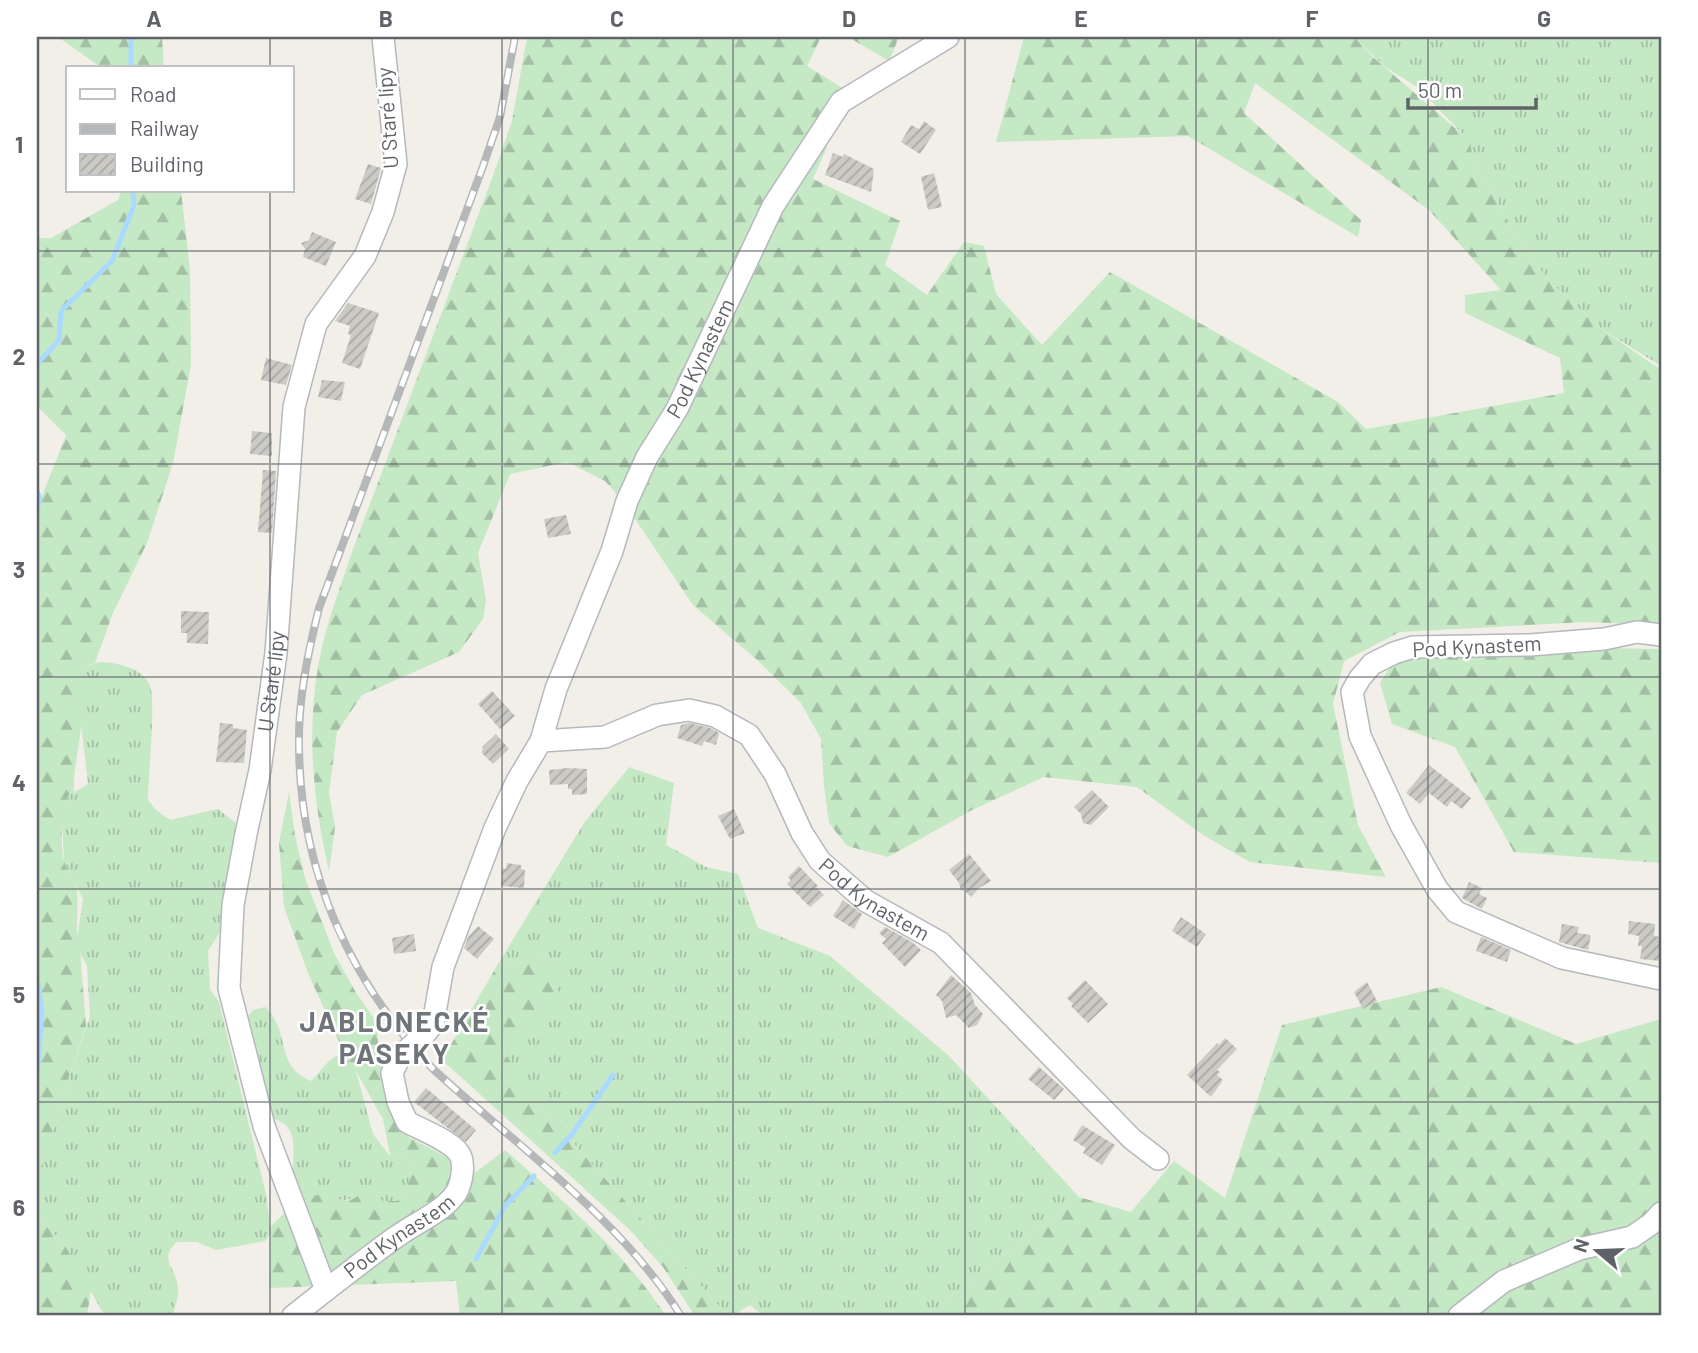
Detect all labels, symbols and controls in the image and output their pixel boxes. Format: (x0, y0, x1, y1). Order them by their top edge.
text: A (146, 4, 162, 32)
text: B (379, 4, 393, 32)
text: C (610, 4, 624, 32)
text: D (842, 4, 856, 32)
text: E (1074, 4, 1088, 32)
text: F (1306, 4, 1319, 32)
text: G (1537, 4, 1551, 32)
legend (66, 66, 294, 192)
street label: U Staré lípy (370, 66, 403, 170)
scale bar (1408, 66, 1535, 110)
text: 50 m (1418, 77, 1462, 102)
text: Road (130, 81, 176, 106)
text: Railway (130, 115, 199, 140)
text: 1 (15, 130, 23, 158)
text: Building (130, 151, 204, 176)
street label: Pod Kynastem (660, 294, 738, 422)
text: 2 (13, 342, 25, 370)
text: 3 (13, 555, 25, 583)
street label: U Staré lípy (251, 629, 289, 733)
street label: Pod Kynastem (1412, 630, 1542, 661)
text: 4 (12, 768, 26, 796)
street label: Pod Kynastem (814, 852, 934, 945)
text: 5 (13, 980, 25, 1008)
district label: JABLONECKÉ PASEKY (300, 1004, 490, 1070)
street label: Pod Kynastem (338, 1188, 459, 1283)
text: 6 (13, 1193, 25, 1221)
north arrow (1562, 1216, 1632, 1286)
text: N (1568, 1236, 1593, 1255)

